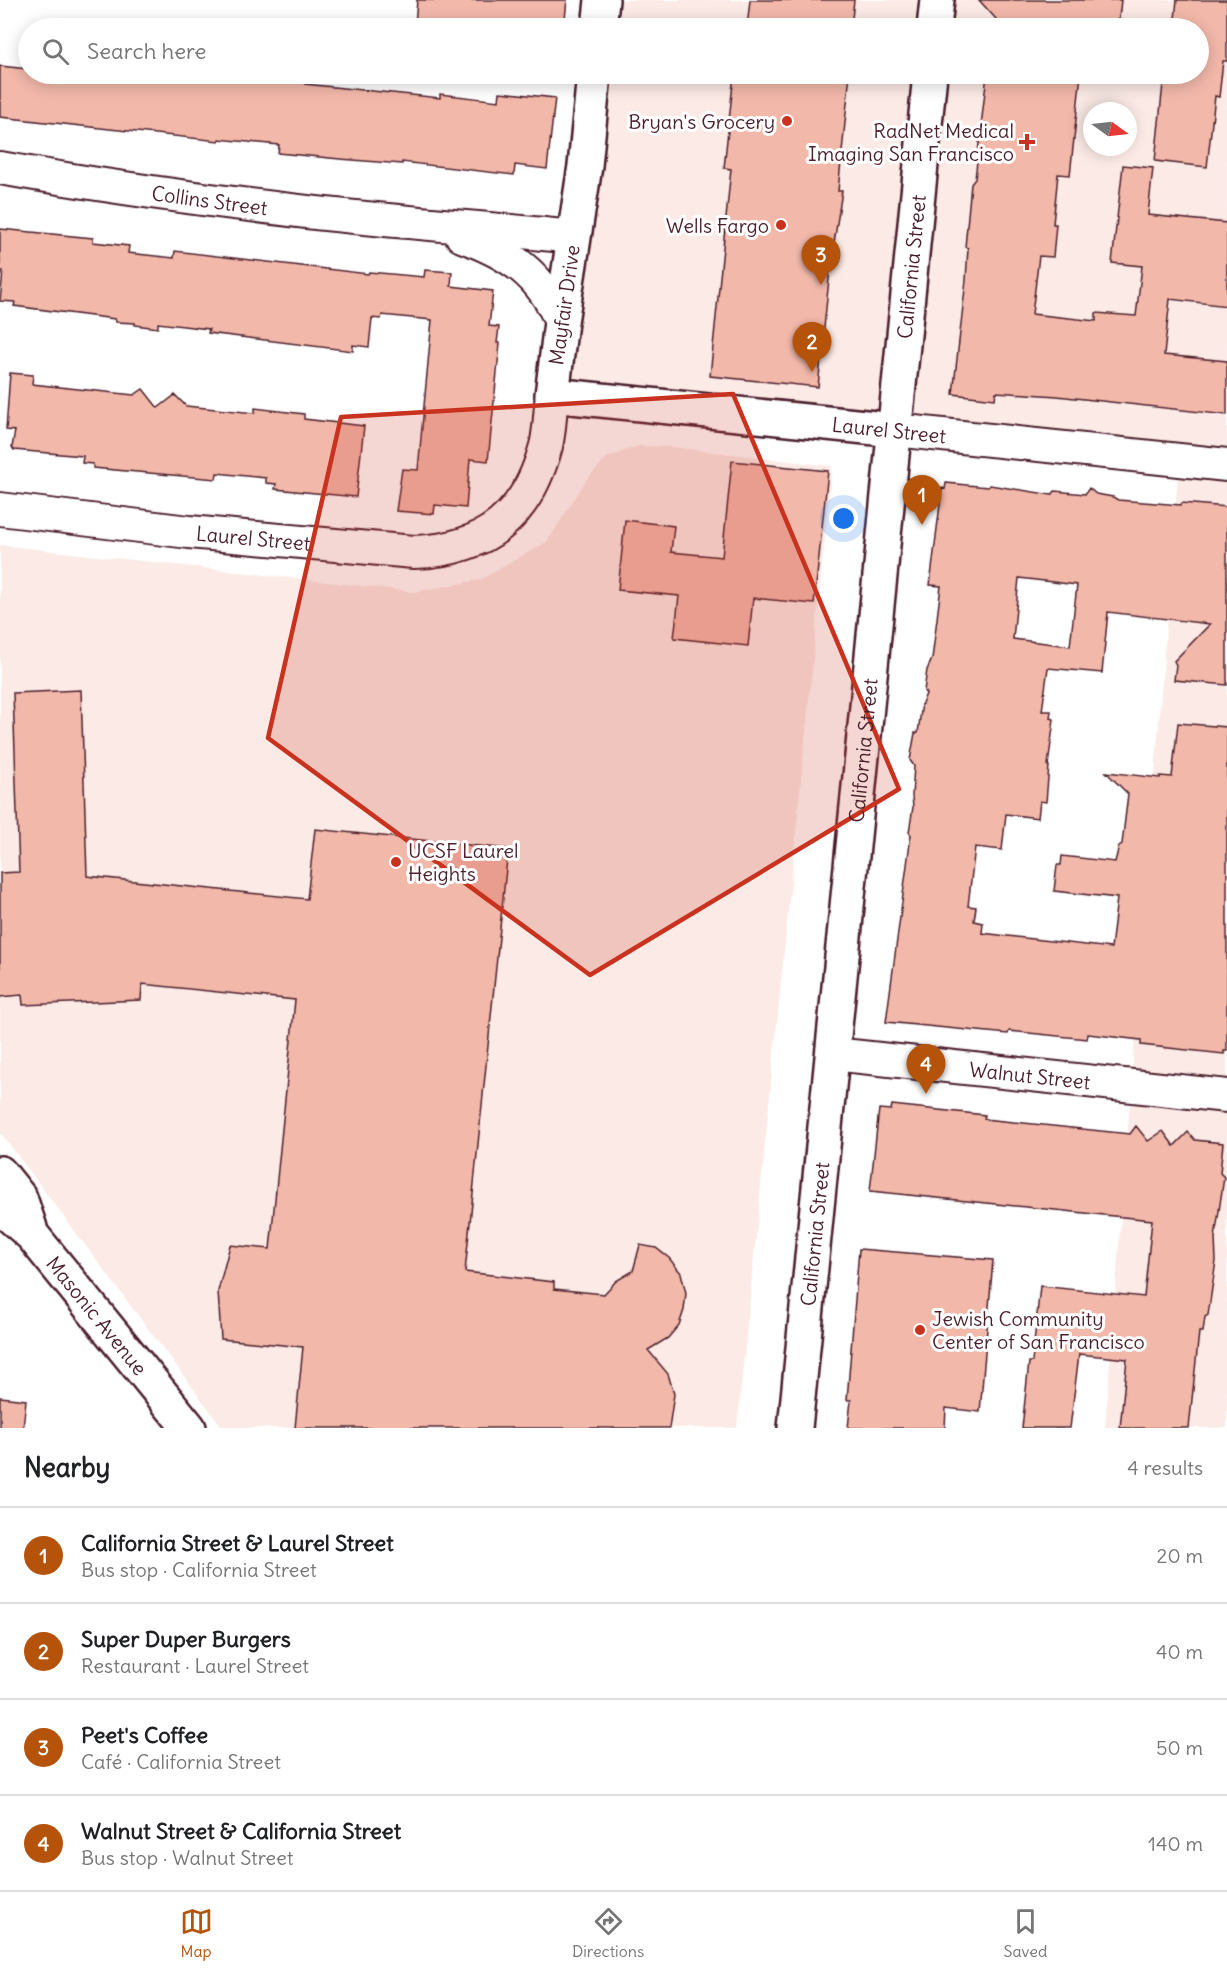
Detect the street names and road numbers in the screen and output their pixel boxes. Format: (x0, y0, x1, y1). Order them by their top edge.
street label: Collins Street (150, 180, 269, 220)
street label: California Street (891, 193, 930, 340)
street label: Mayfair Drive (543, 243, 585, 367)
street label: Laurel Street (831, 412, 948, 448)
street label: Laurel Street (195, 520, 312, 555)
street label: California Street (843, 677, 882, 824)
street label: Walnut Street (968, 1056, 1092, 1094)
street label: California Street (795, 1160, 834, 1307)
street label: Masonic Avenue (42, 1251, 153, 1380)

